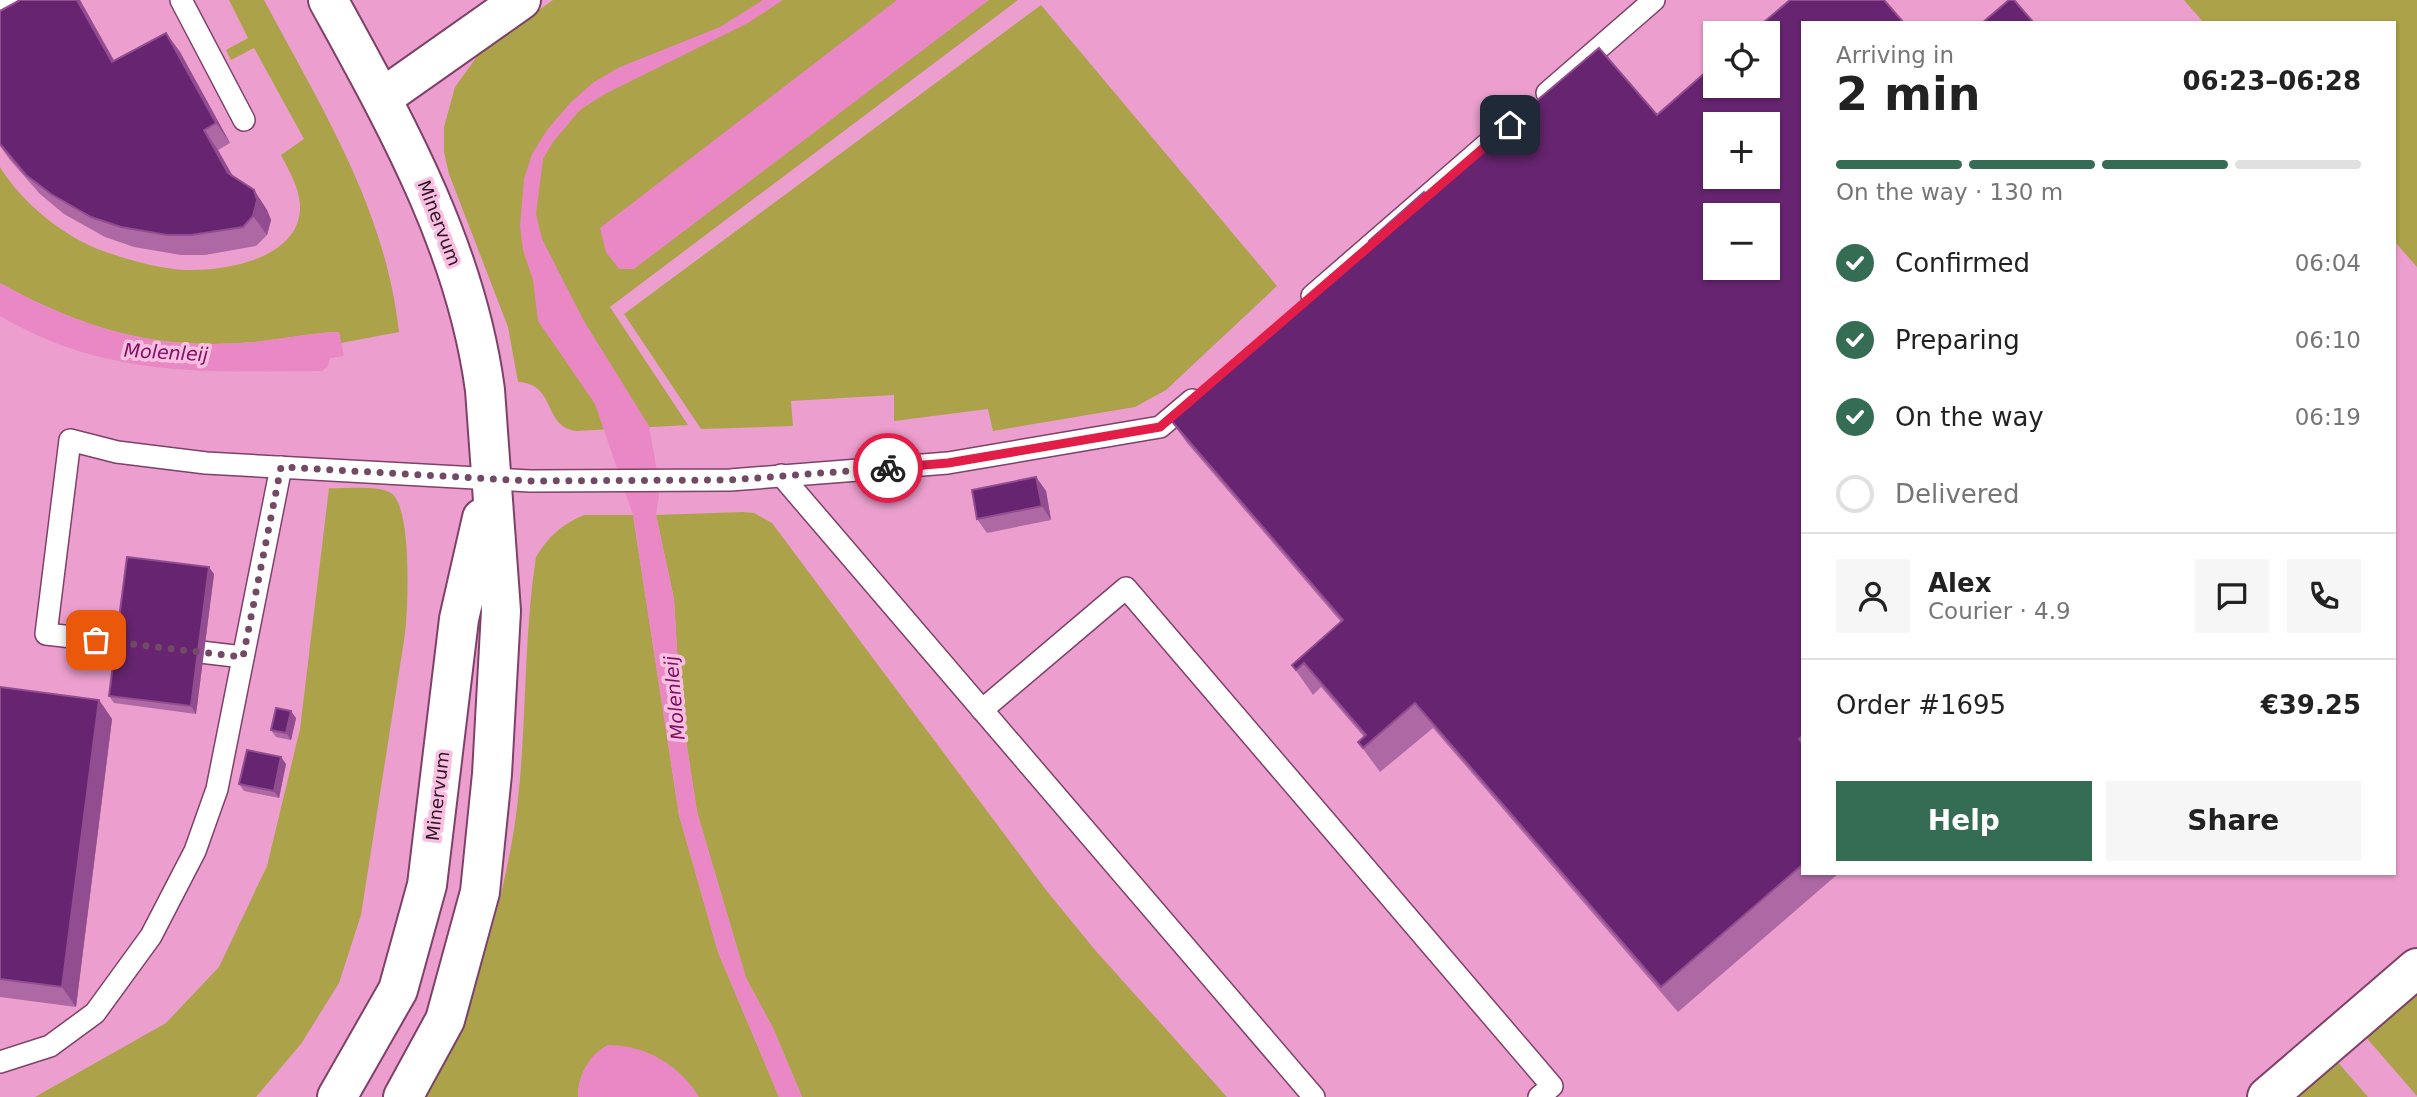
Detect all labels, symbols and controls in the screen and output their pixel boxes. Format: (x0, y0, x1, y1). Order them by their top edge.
map controls (1703, 21, 1780, 280)
button: locate (1703, 21, 1780, 98)
text: Arriving in (1836, 42, 1954, 68)
text: 06:23–06:28 (2182, 66, 2361, 96)
text: 2 min (1836, 67, 1980, 121)
pin (1480, 95, 1540, 155)
icon: home (1491, 106, 1529, 144)
button: + (1703, 112, 1780, 189)
street label: Minervum (414, 177, 465, 269)
text: On the way · 130 m (1836, 179, 2063, 205)
button: − (1703, 203, 1780, 280)
icon: check (1836, 244, 1874, 282)
text: Confirmed (1895, 248, 2030, 278)
text: 06:04 (2295, 250, 2361, 276)
icon: check (1836, 321, 1874, 359)
text: Preparing (1895, 325, 2020, 355)
text: 06:10 (2295, 327, 2361, 353)
water label: Molenleij (123, 339, 210, 365)
icon: check (1836, 398, 1874, 436)
text: On the way (1895, 402, 2044, 432)
text: 06:19 (2295, 404, 2361, 430)
courier (853, 433, 923, 503)
icon: bike (869, 449, 907, 487)
text: Delivered (1895, 479, 2019, 509)
button: person (1836, 559, 1910, 633)
button: chat (2195, 559, 2269, 633)
button: phone (2287, 559, 2361, 633)
text: Alex (1928, 568, 1991, 598)
text: Courier · 4.9 (1928, 598, 2071, 624)
pin (66, 610, 126, 670)
icon: bag (77, 621, 115, 659)
water label: Molenleij (659, 654, 689, 741)
text: Order #1695 (1836, 690, 2006, 720)
text: €39.25 (2261, 690, 2361, 720)
street label: Minervum (422, 750, 453, 842)
button: Help (1836, 781, 2092, 861)
button: Share (2106, 781, 2361, 861)

